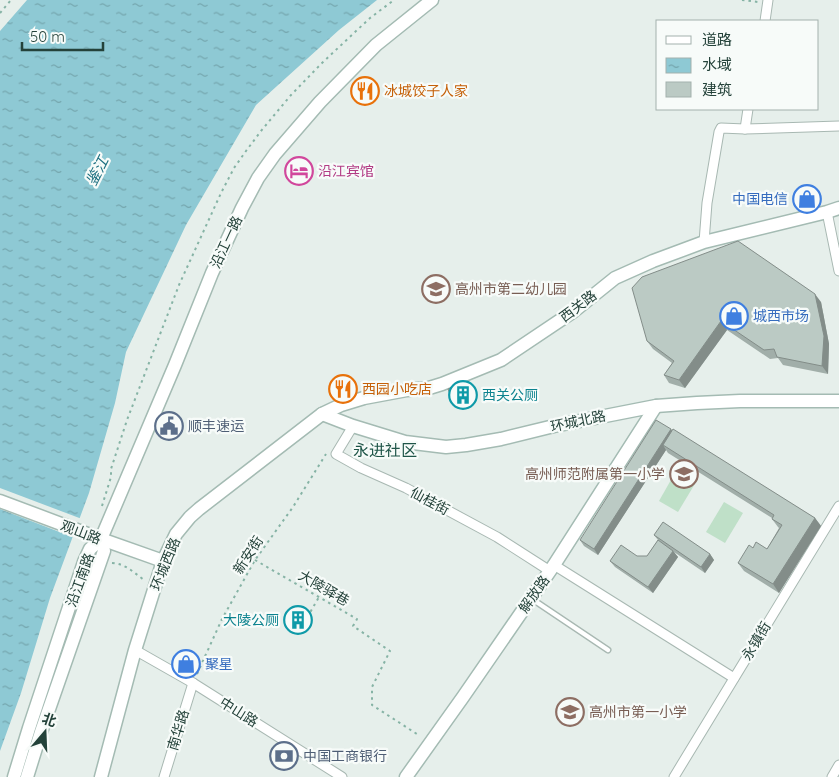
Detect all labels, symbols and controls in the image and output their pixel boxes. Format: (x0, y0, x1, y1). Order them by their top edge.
scale bar (22, 20, 104, 52)
legend (656, 20, 819, 110)
text: 50 m (30, 27, 65, 46)
text: 道路 (702, 30, 732, 49)
text: 水域 (702, 55, 732, 74)
restaurant icon: 冰城饺子人家 (350, 76, 380, 106)
text: 建筑 (702, 80, 732, 99)
place label: 冰城饺子人家 (384, 82, 468, 100)
water label: 鉴江 (82, 152, 113, 189)
hotel icon: 沿江宾馆 (284, 156, 314, 186)
place label: 沿江宾馆 (318, 162, 374, 180)
shop icon: 中国电信 (792, 184, 822, 214)
place label: 中国电信 (732, 190, 788, 208)
street label: 沿江一路 (206, 213, 246, 271)
school or university icon: 高州市第二幼儿园 (421, 274, 451, 304)
place label: 高州市第二幼儿园 (455, 280, 567, 298)
street label: 西关路 (556, 286, 600, 326)
shop icon: 城西市场 (719, 301, 749, 331)
place label: 城西市场 (753, 307, 809, 325)
restaurant icon: 西园小吃店 (328, 374, 358, 404)
place label: 西园小吃店 (362, 380, 432, 398)
building icon: 西关公厕 (448, 380, 478, 410)
place label: 西关公厕 (482, 386, 538, 404)
street label: 环城北路 (549, 406, 607, 436)
public building icon: 顺丰速运 (154, 411, 184, 441)
place label: 顺丰速运 (188, 417, 244, 435)
district label: 永进社区 (353, 440, 417, 460)
school or university icon: 高州师范附属第一小学 (669, 459, 699, 489)
place label: 高州师范附属第一小学 (525, 465, 665, 483)
street label: 仙桂街 (407, 483, 453, 519)
street label: 观山路 (58, 516, 104, 548)
street label: 新安街 (229, 532, 267, 578)
street label: 环城西路 (146, 535, 184, 593)
street label: 沿江南路 (62, 551, 98, 609)
street label: 大陵驿巷 (295, 566, 353, 610)
street label: 解放路 (515, 572, 553, 616)
building icon: 大陵公厕 (283, 605, 313, 635)
place label: 大陵公厕 (223, 611, 279, 629)
street label: 永镇街 (737, 618, 775, 664)
shop icon: 聚星 (171, 649, 201, 679)
place label: 聚星 (205, 655, 233, 673)
street label: 中山路 (216, 693, 262, 731)
school or university icon: 高州市第一小学 (555, 697, 585, 727)
place label: 高州市第一小学 (589, 703, 687, 721)
north arrow (20, 707, 70, 757)
street label: 南华路 (163, 707, 193, 753)
text: 北 (40, 709, 59, 730)
bank icon: 中国工商银行 (269, 741, 299, 771)
place label: 中国工商银行 (303, 747, 387, 765)

